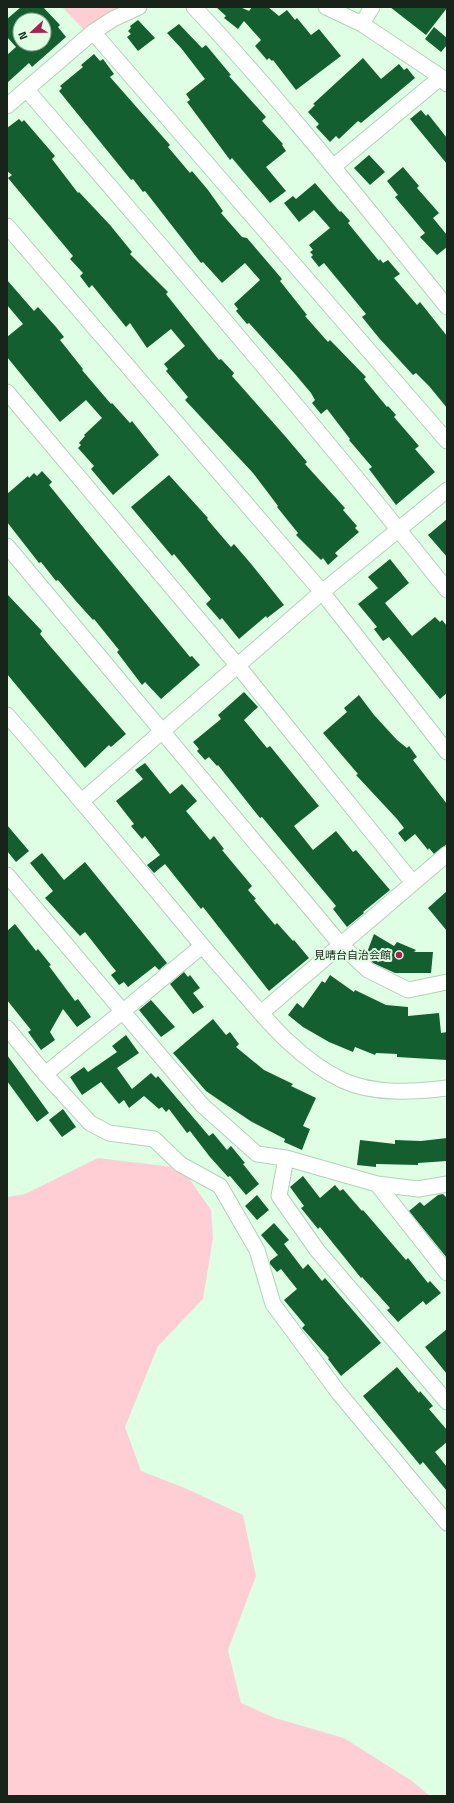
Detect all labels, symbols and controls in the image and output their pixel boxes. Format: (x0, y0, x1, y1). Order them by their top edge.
north arrow (12, 12, 52, 52)
text: N (14, 29, 32, 42)
place label: 見晴台自治会館 (314, 947, 391, 963)
marker: 見晴台自治会館 (394, 950, 404, 960)

